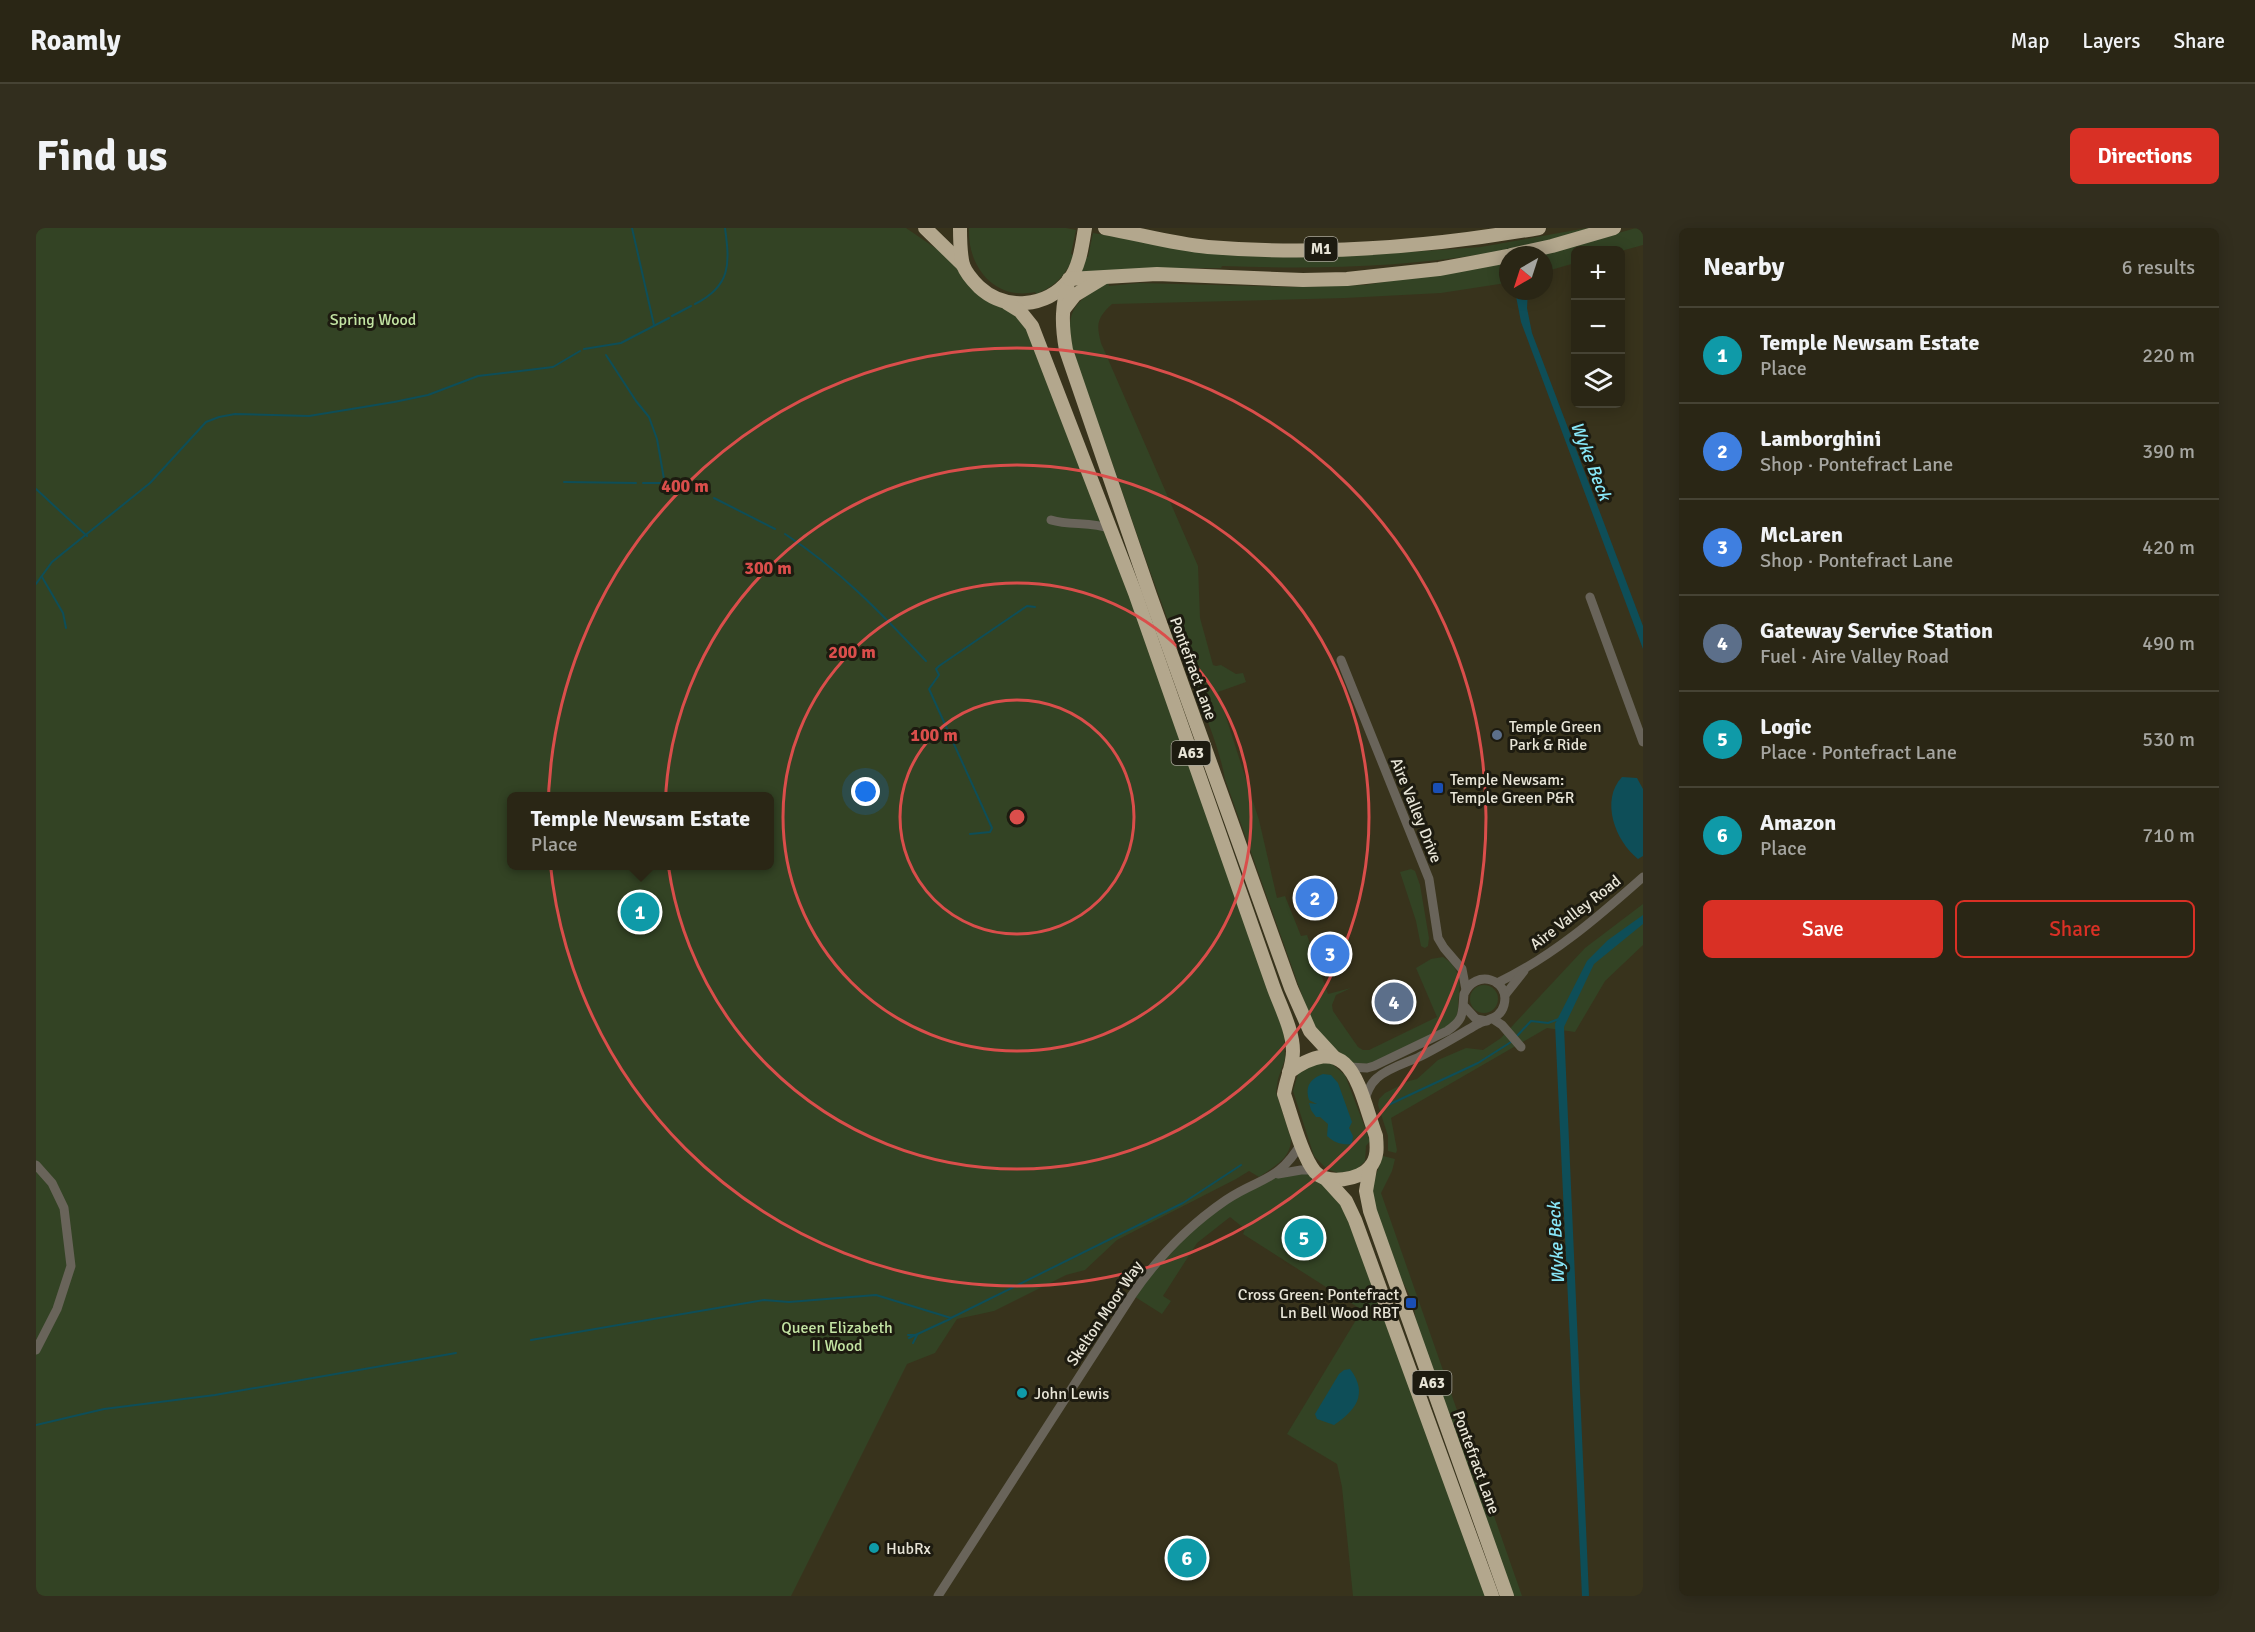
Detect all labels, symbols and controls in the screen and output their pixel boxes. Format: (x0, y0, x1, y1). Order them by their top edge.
text: Roamly (30, 24, 121, 58)
text: Map (2011, 28, 2049, 54)
text: Layers (2082, 28, 2140, 54)
text: Share (2173, 28, 2225, 54)
button: Directions (2070, 128, 2219, 184)
text: Find us (36, 131, 167, 182)
road number: M1 (1304, 237, 1338, 261)
north arrow (1499, 246, 1553, 300)
map controls (1571, 246, 1625, 408)
button: + (1571, 246, 1625, 300)
text: Nearby (1703, 251, 1784, 283)
text: 6 results (2122, 255, 2195, 280)
button: − (1571, 300, 1625, 354)
park label: Spring Wood (330, 310, 416, 330)
text: Temple Newsam Estate (1760, 329, 1979, 356)
text: 1 (1717, 343, 1728, 368)
text: 220 m (2142, 343, 2195, 368)
button: layers (1571, 354, 1625, 408)
text: Place (1760, 356, 1807, 381)
water label: Wyke Beck (1566, 418, 1617, 505)
text: Lamborghini (1760, 425, 1881, 452)
text: 2 (1717, 439, 1728, 464)
text: 390 m (2142, 439, 2195, 464)
text: Shop · Pontefract Lane (1760, 452, 1953, 477)
text: 400 m (661, 475, 709, 497)
text: McLaren (1760, 521, 1843, 548)
text: 3 (1717, 535, 1728, 560)
text: 420 m (2142, 535, 2195, 560)
text: Shop · Pontefract Lane (1760, 548, 1953, 573)
text: 300 m (744, 557, 792, 579)
street label: Pontefract Lane (1165, 614, 1221, 723)
text: Gateway Service Station (1760, 617, 1993, 644)
text: 4 (1717, 631, 1728, 656)
text: 490 m (2142, 631, 2195, 656)
text: 200 m (828, 641, 876, 663)
text: Fuel · Aire Valley Road (1760, 644, 1949, 669)
text: Logic (1760, 713, 1812, 740)
place label: Temple Green Park & Ride (1509, 717, 1601, 755)
text: 100 m (910, 724, 958, 746)
text: 5 (1717, 727, 1728, 752)
text: 530 m (2142, 727, 2195, 752)
marker: Temple Green Park & Ride (1490, 728, 1504, 742)
text: Place · Pontefract Lane (1760, 740, 1957, 765)
road number: A63 (1172, 741, 1210, 765)
street label: Aire Valley Drive (1386, 755, 1446, 866)
place label: Temple Newsam: Temple Green P&R (1450, 770, 1575, 808)
your location (851, 777, 880, 806)
marker: Temple Newsam: Temple Green P&R (1431, 781, 1445, 795)
popup (507, 792, 774, 870)
text: Temple Newsam Estate (531, 805, 750, 832)
centre of rings (1007, 807, 1027, 827)
text: Amazon (1760, 809, 1836, 836)
text: 6 (1717, 823, 1728, 848)
text: 710 m (2142, 823, 2195, 848)
text: Place (531, 832, 577, 857)
text: Place (1760, 836, 1807, 861)
street label: Aire Valley Road (1526, 871, 1625, 955)
pin: 2 (1296, 876, 1334, 920)
pin: 1 (620, 890, 660, 934)
button: Save (1703, 900, 1943, 958)
button: Share (1955, 900, 2195, 958)
pin: 3 (1310, 932, 1350, 976)
pin: 4 (1374, 980, 1414, 1024)
water label: Wyke Beck (1543, 1199, 1569, 1285)
pin: 5 (1284, 1216, 1324, 1260)
street label: Skelton Moor Way (1062, 1257, 1148, 1370)
place label: Cross Green: Pontefract Ln Bell Wood RBT (1238, 1285, 1399, 1323)
marker: Cross Green: Pontefract Ln Bell Wood RBT (1404, 1296, 1418, 1310)
park label: Queen Elizabeth II Wood (781, 1318, 893, 1356)
road number: A63 (1412, 1371, 1452, 1395)
place label: John Lewis (1034, 1384, 1109, 1404)
marker: John Lewis (1015, 1386, 1029, 1400)
street label: Pontefract Lane (1448, 1408, 1504, 1517)
pin: 6 (1168, 1536, 1206, 1580)
place label: HubRx (886, 1539, 932, 1559)
marker: HubRx (867, 1541, 881, 1555)

